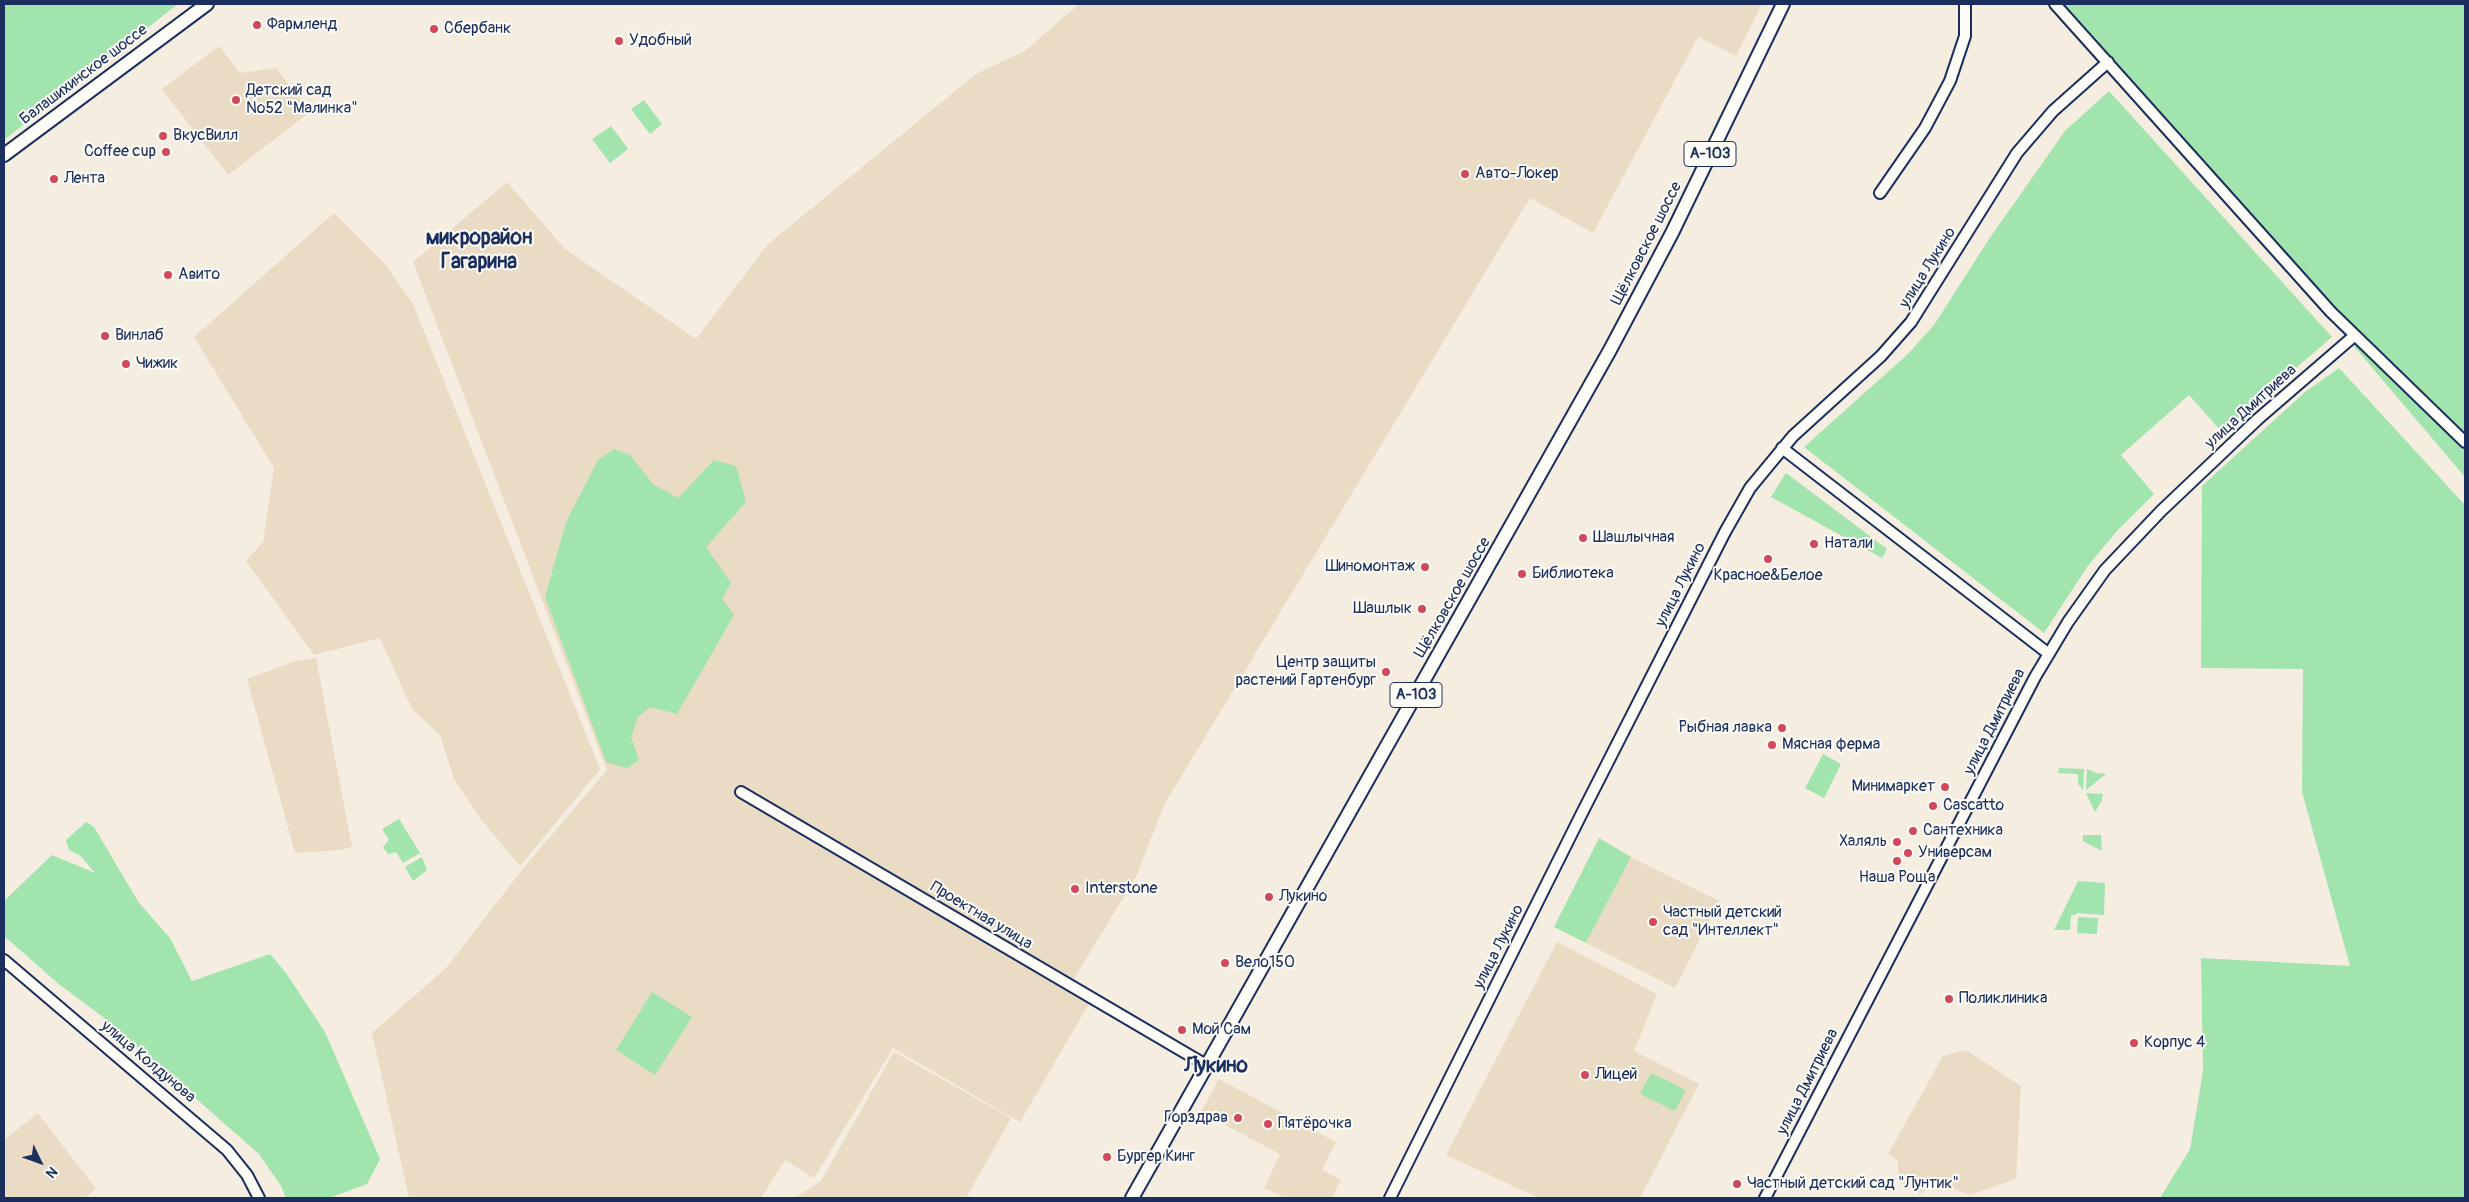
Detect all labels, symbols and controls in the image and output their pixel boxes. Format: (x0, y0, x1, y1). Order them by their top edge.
place label: Фармленд (267, 15, 337, 35)
marker: Фармленд (251, 19, 263, 31)
place label: Сбербанк (444, 19, 511, 39)
street label: Балашихинское шоссе (16, 21, 152, 129)
marker: Сбербанк (428, 23, 440, 35)
place label: Удобный (629, 31, 692, 51)
marker: Удобный (613, 35, 625, 47)
place label: Детский сад №52 "Малинка" (246, 81, 358, 119)
marker: Детский сад №52 "Малинка" (230, 94, 242, 106)
place label: ВкусВилл (173, 126, 238, 146)
marker: ВкусВилл (157, 130, 169, 142)
place label: Coffee cup (84, 142, 156, 162)
road number: А-103 (1684, 142, 1736, 166)
marker: Coffee cup (160, 146, 172, 158)
place label: Авто-Локер (1475, 164, 1559, 184)
marker: Авто-Локер (1459, 168, 1471, 180)
place label: Лента (64, 169, 105, 189)
marker: Лента (48, 173, 60, 185)
street label: Щёлковское шоссе (1607, 179, 1687, 309)
street label: улица Лукино (1896, 224, 1960, 312)
district label: микрорайон Гагарина (426, 226, 532, 276)
place label: Авито (178, 265, 220, 285)
marker: Авито (162, 269, 174, 281)
place label: Винлаб (115, 326, 164, 346)
marker: Винлаб (99, 330, 111, 342)
place label: Чижик (136, 354, 178, 374)
marker: Чижик (120, 358, 132, 370)
street label: улица Дмитриева (2201, 361, 2301, 453)
place label: Шашлычная (1593, 528, 1675, 548)
marker: Шашлычная (1577, 532, 1589, 544)
street label: Щёлковское шоссе (1411, 534, 1495, 662)
place label: Натали (1824, 534, 1873, 554)
marker: Натали (1808, 538, 1820, 550)
street label: улица Лукино (1652, 540, 1710, 630)
marker: Красное&Белое (1762, 553, 1774, 565)
place label: Шиномонтаж (1325, 557, 1415, 577)
marker: Шиномонтаж (1419, 561, 1431, 573)
place label: Библиотека (1532, 564, 1614, 584)
place label: Красное&Белое (1713, 566, 1823, 586)
marker: Библиотека (1516, 568, 1528, 580)
place label: Шашлык (1353, 599, 1412, 619)
marker: Шашлык (1416, 603, 1428, 615)
place label: Центр защиты растений Гартенбург (1235, 653, 1376, 691)
marker: Центр защиты растений Гартенбург (1380, 666, 1392, 678)
street label: улица Дмитриева (1960, 666, 2030, 778)
road number: А-103 (1390, 682, 1442, 708)
place label: Рыбная лавка (1679, 718, 1772, 738)
marker: Рыбная лавка (1776, 722, 1788, 734)
place label: Мясная ферма (1782, 735, 1880, 755)
marker: Мясная ферма (1766, 739, 1778, 751)
place label: Минимаркет (1852, 777, 1935, 797)
marker: Минимаркет (1939, 781, 1951, 793)
place label: Cascatto (1943, 796, 2004, 816)
marker: Cascatto (1927, 800, 1939, 812)
place label: Сантехника (1923, 821, 2003, 841)
marker: Сантехника (1907, 825, 1919, 837)
place label: Халяль (1839, 832, 1887, 852)
marker: Халяль (1891, 836, 1903, 848)
place label: Универсам (1918, 843, 1992, 863)
marker: Универсам (1902, 847, 1914, 859)
marker: Наша Роща (1891, 855, 1903, 867)
place label: Наша Роща (1859, 868, 1935, 888)
street label: Проектная улица (926, 878, 1036, 954)
place label: Interstone (1085, 879, 1157, 899)
marker: Interstone (1069, 883, 1081, 895)
place label: Лукино (1279, 887, 1327, 907)
marker: Лукино (1263, 891, 1275, 903)
street label: улица Лукино (1470, 902, 1528, 992)
place label: Частный детский сад "Интеллект" (1663, 903, 1782, 941)
marker: Частный детский сад "Интеллект" (1647, 916, 1659, 928)
place label: Вело150 (1235, 953, 1295, 973)
marker: Вело150 (1219, 957, 1231, 969)
place label: Поликлиника (1959, 989, 2047, 1009)
marker: Поликлиника (1943, 993, 1955, 1005)
street label: улица Колдунова (97, 1017, 199, 1107)
place label: Мой Сам (1192, 1020, 1251, 1040)
marker: Мой Сам (1176, 1024, 1188, 1036)
street label: улица Дмитриева (1773, 1026, 1843, 1138)
place label: Корпус 4 (2144, 1033, 2205, 1053)
marker: Корпус 4 (2128, 1037, 2140, 1049)
district label: Лукино (1184, 1054, 1248, 1080)
place label: Лицей (1595, 1065, 1637, 1085)
marker: Лицей (1579, 1069, 1591, 1081)
place label: Горздрав (1164, 1108, 1228, 1128)
marker: Горздрав (1232, 1112, 1244, 1124)
place label: Пятёрочка (1278, 1114, 1352, 1134)
marker: Пятёрочка (1262, 1118, 1274, 1130)
north arrow (15, 1137, 65, 1187)
place label: Бургер Кинг (1117, 1147, 1195, 1167)
marker: Бургер Кинг (1101, 1151, 1113, 1163)
text: N (42, 1163, 61, 1182)
place label: Частный детский сад "Лунтик" (1747, 1174, 1959, 1194)
marker: Частный детский сад "Лунтик" (1731, 1178, 1743, 1190)

